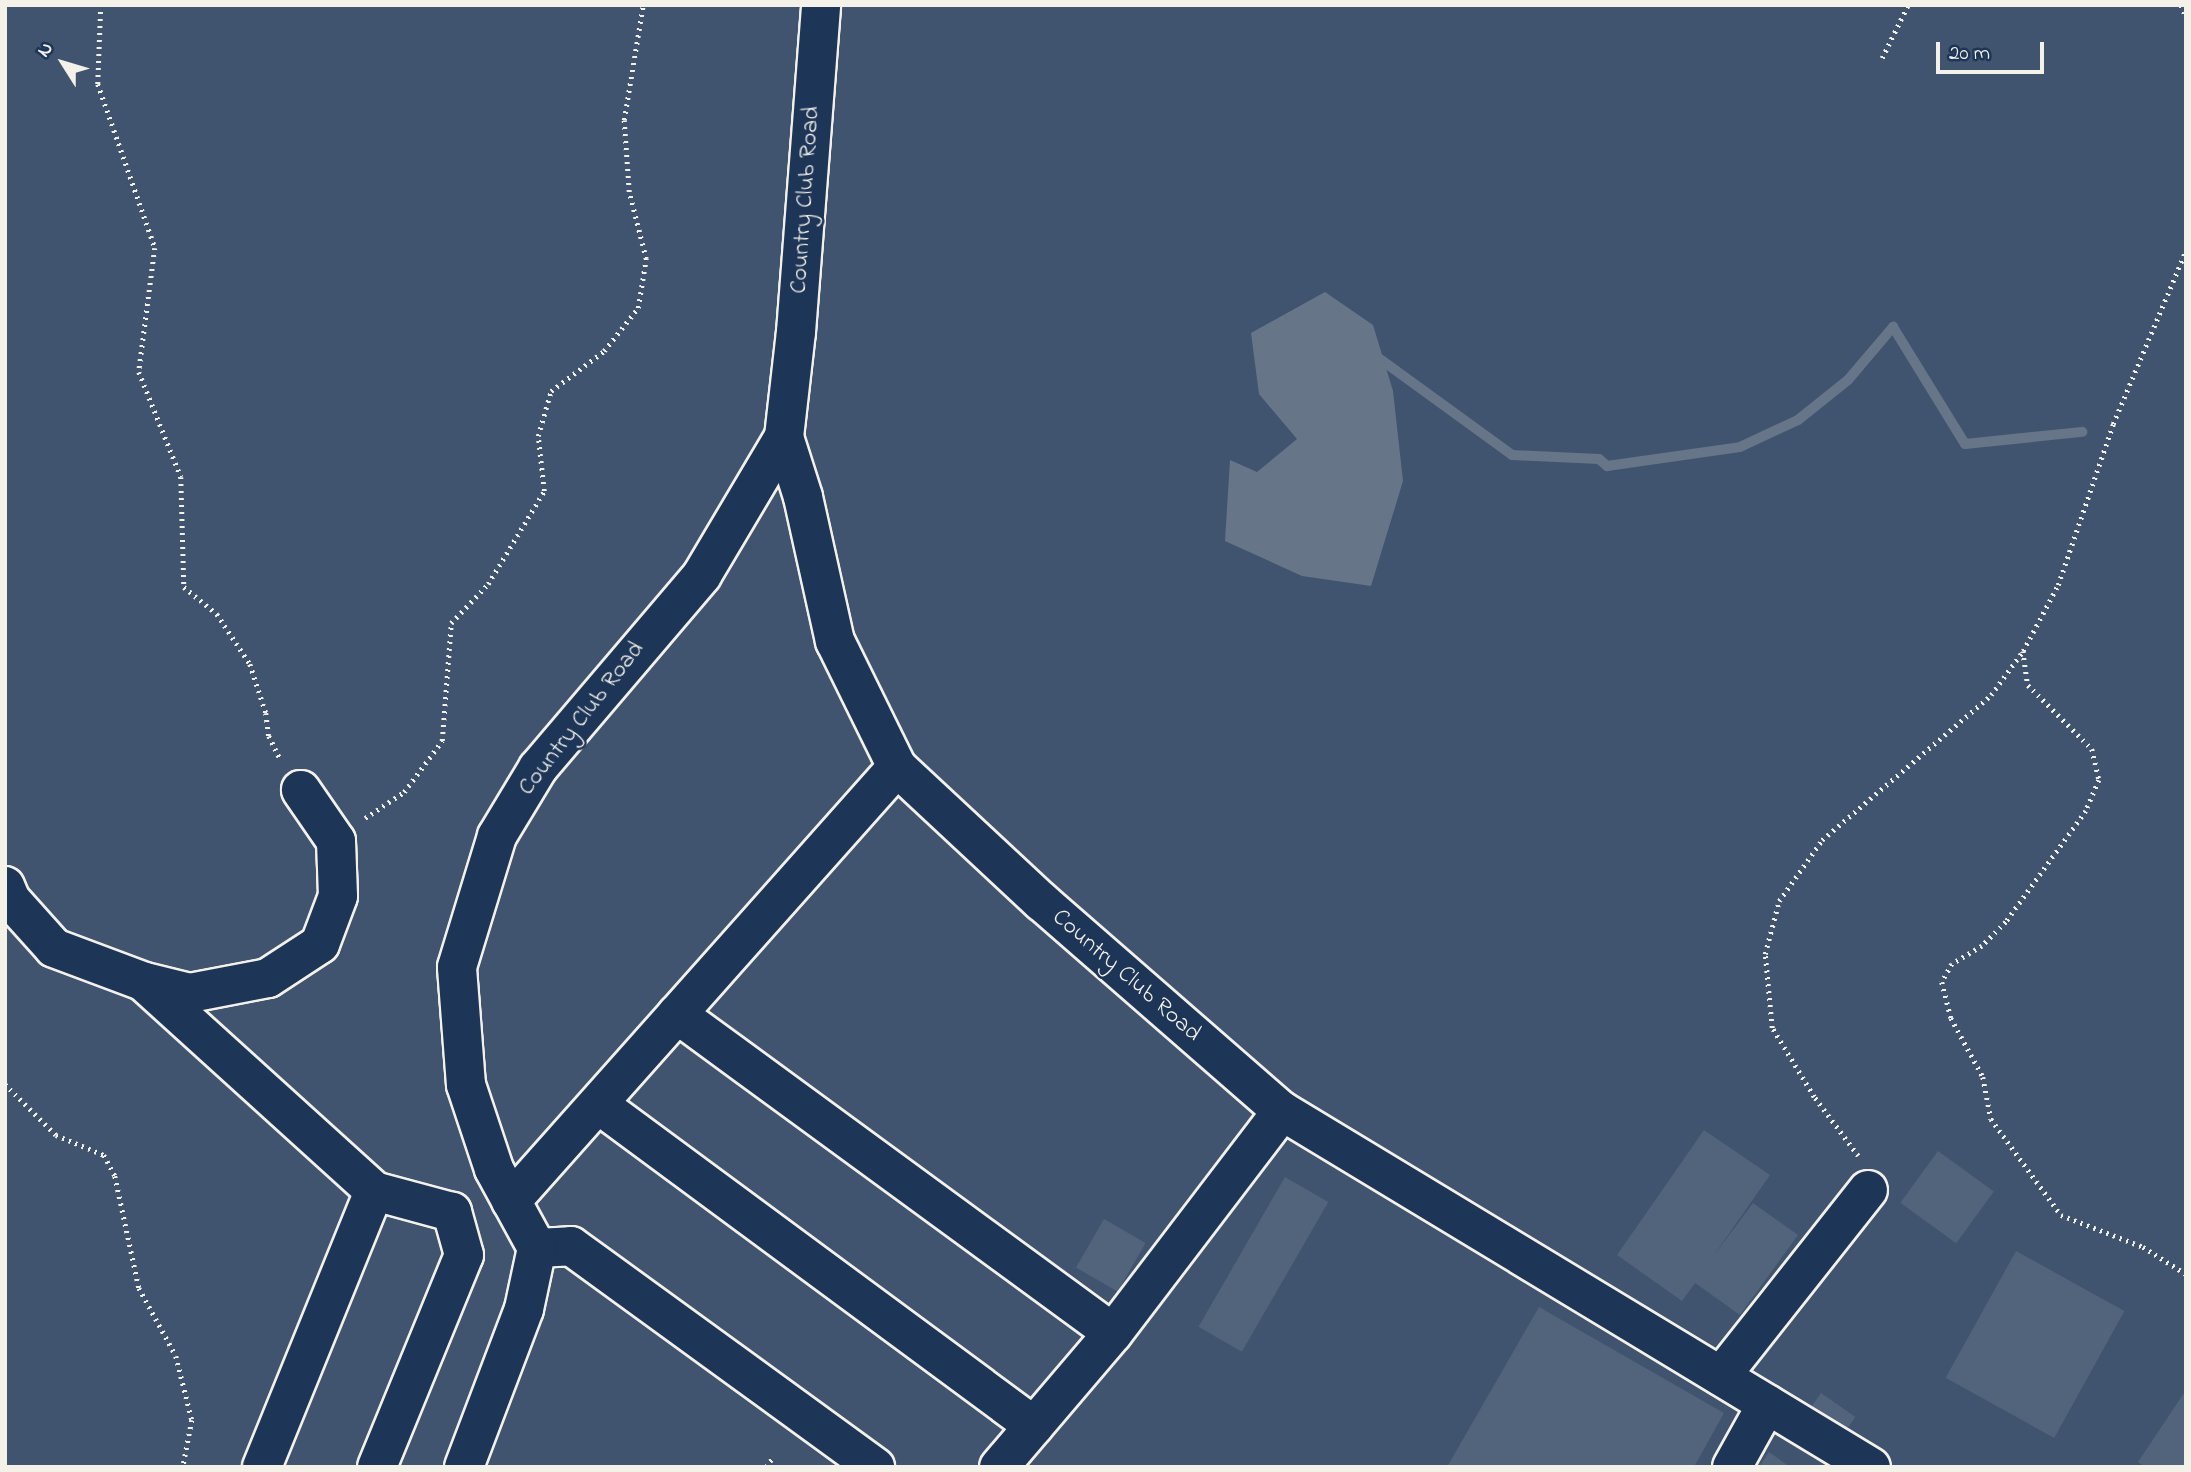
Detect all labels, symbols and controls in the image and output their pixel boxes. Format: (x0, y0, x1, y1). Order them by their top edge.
north arrow (28, 28, 98, 98)
scale bar (1939, 28, 2048, 72)
text: N (31, 37, 60, 63)
text: 20 m (1949, 39, 1990, 69)
street label: Country Club Road (785, 105, 827, 295)
street label: Country Club Road (513, 636, 651, 802)
street label: Country Club Road (1046, 904, 1206, 1048)

